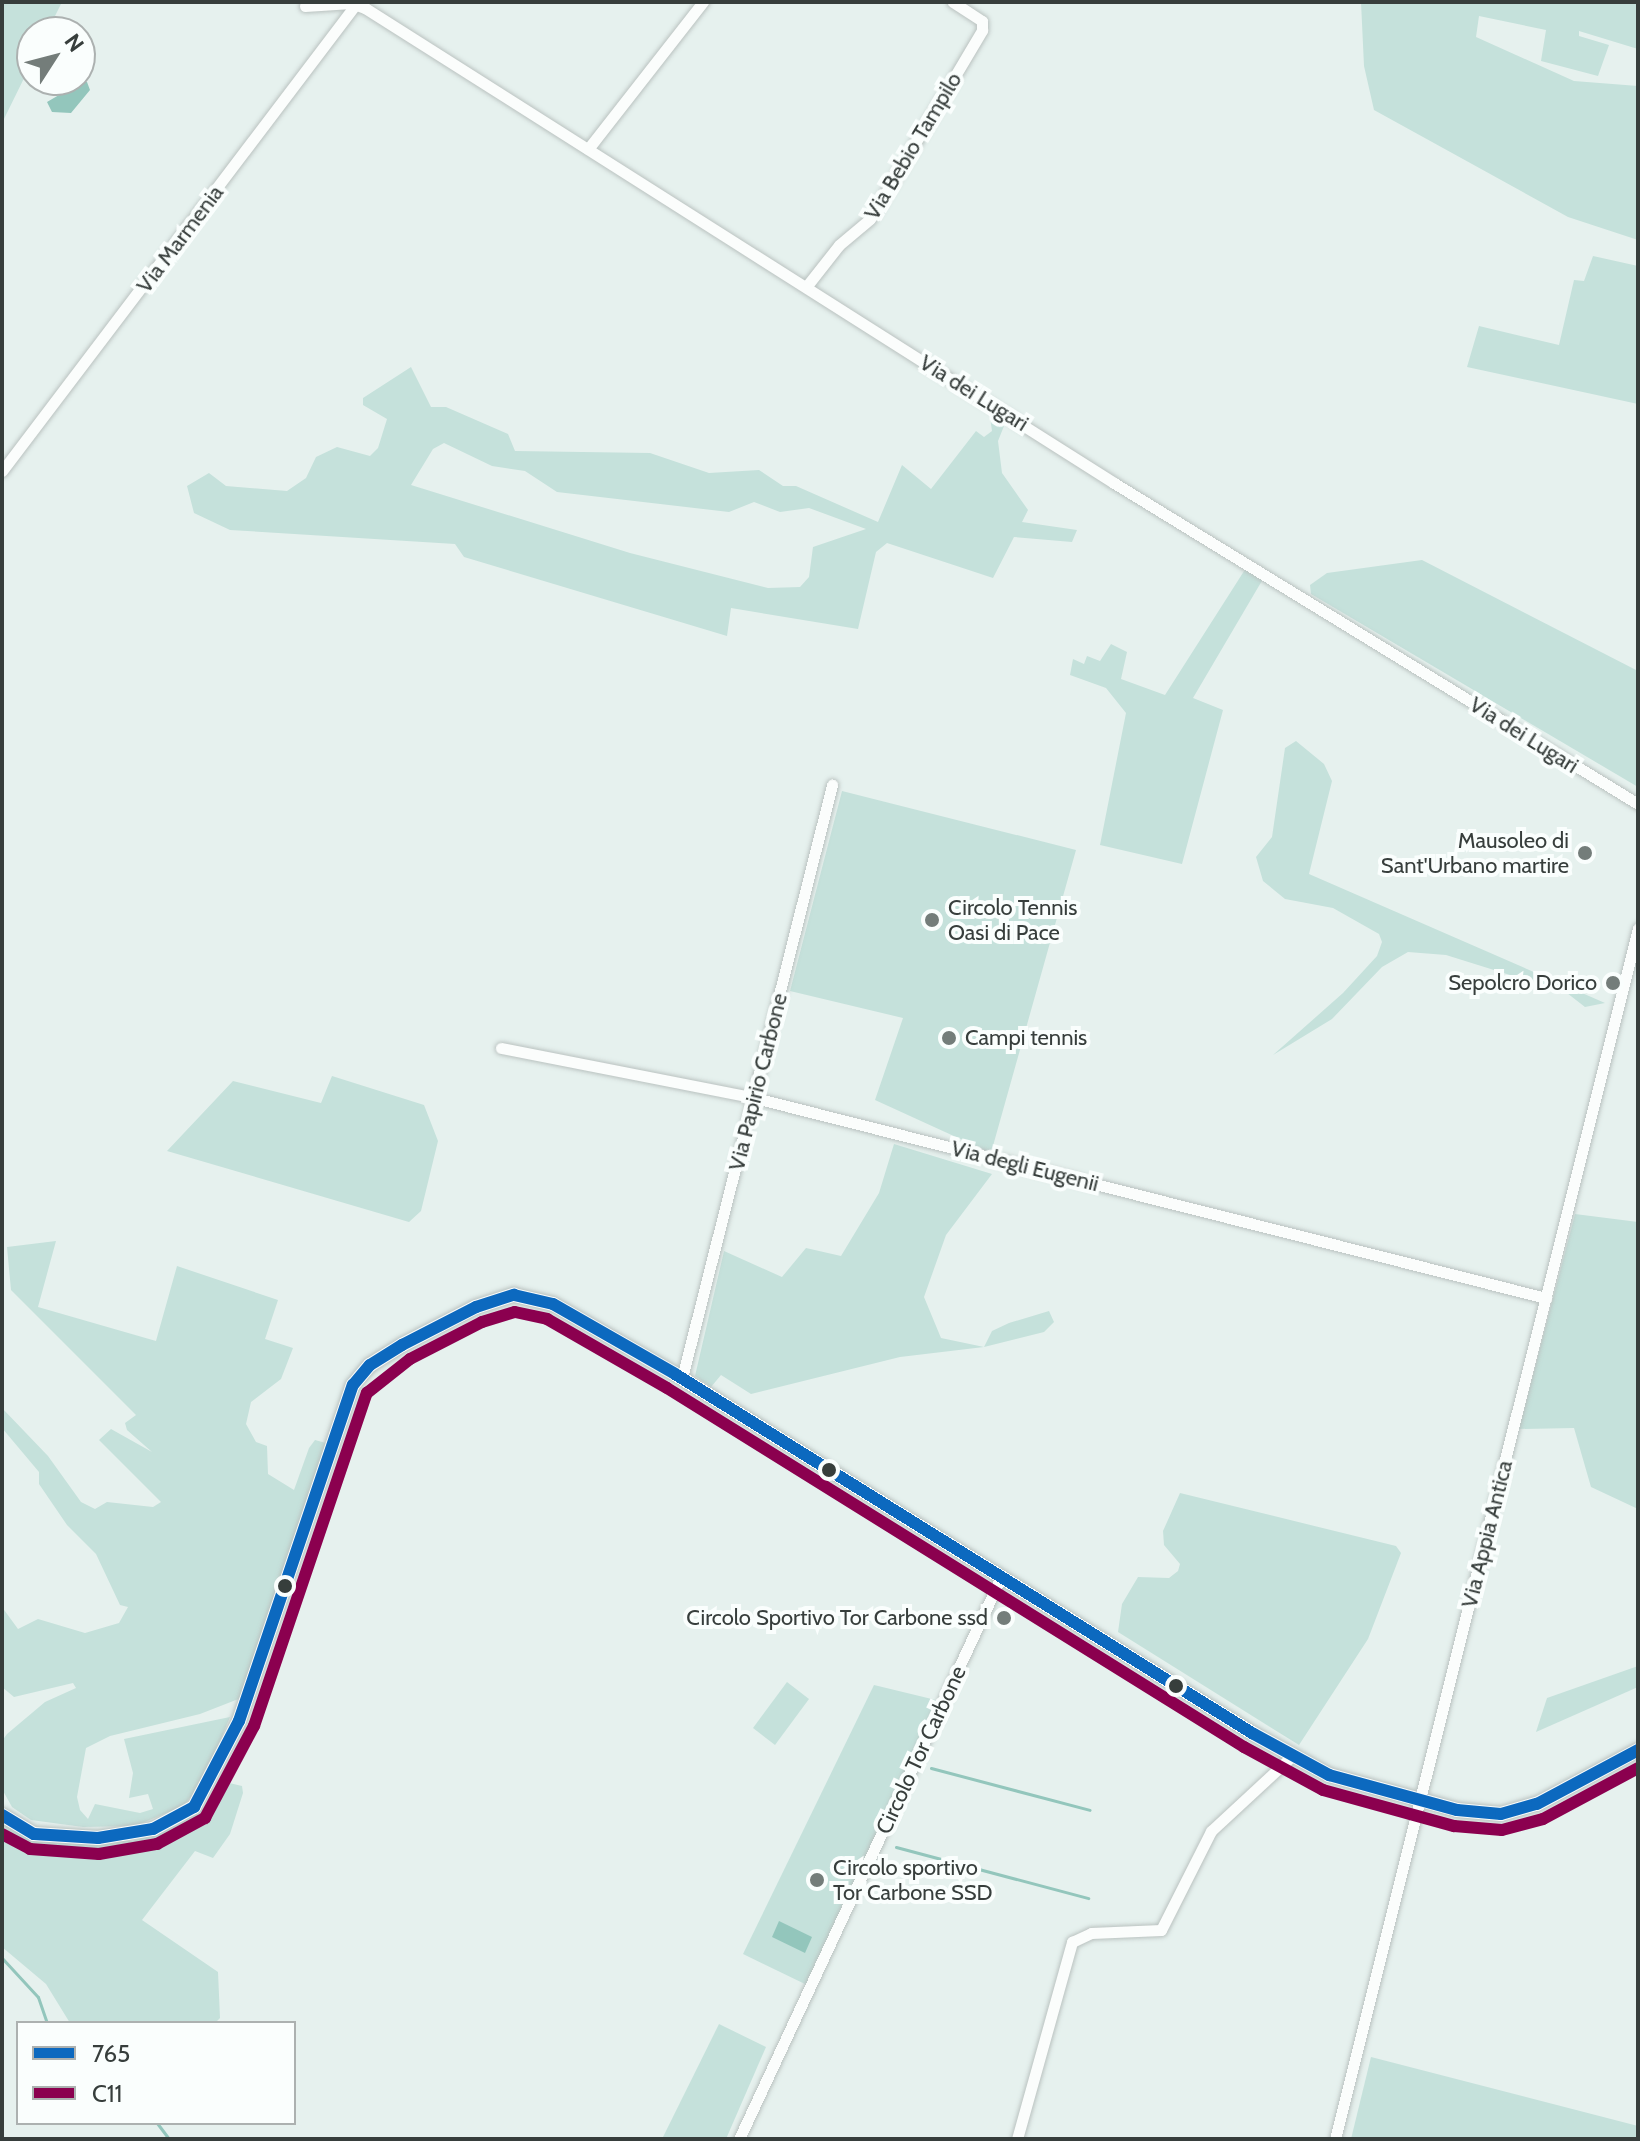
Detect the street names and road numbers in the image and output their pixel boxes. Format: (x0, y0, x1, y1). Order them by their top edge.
street label: Via Bebio Tampilo (859, 68, 967, 224)
street label: Via Marmenia (131, 180, 229, 298)
street label: Via dei Lugari (915, 349, 1033, 437)
street label: Via dei Lugari (1465, 691, 1583, 779)
street label: Via Papirio Carbone (723, 991, 793, 1173)
street label: Via degli Eugenii (949, 1135, 1101, 1197)
street label: Via Appia Antica (1456, 1458, 1518, 1610)
street label: Circolo Tor Carbone (870, 1662, 972, 1838)

